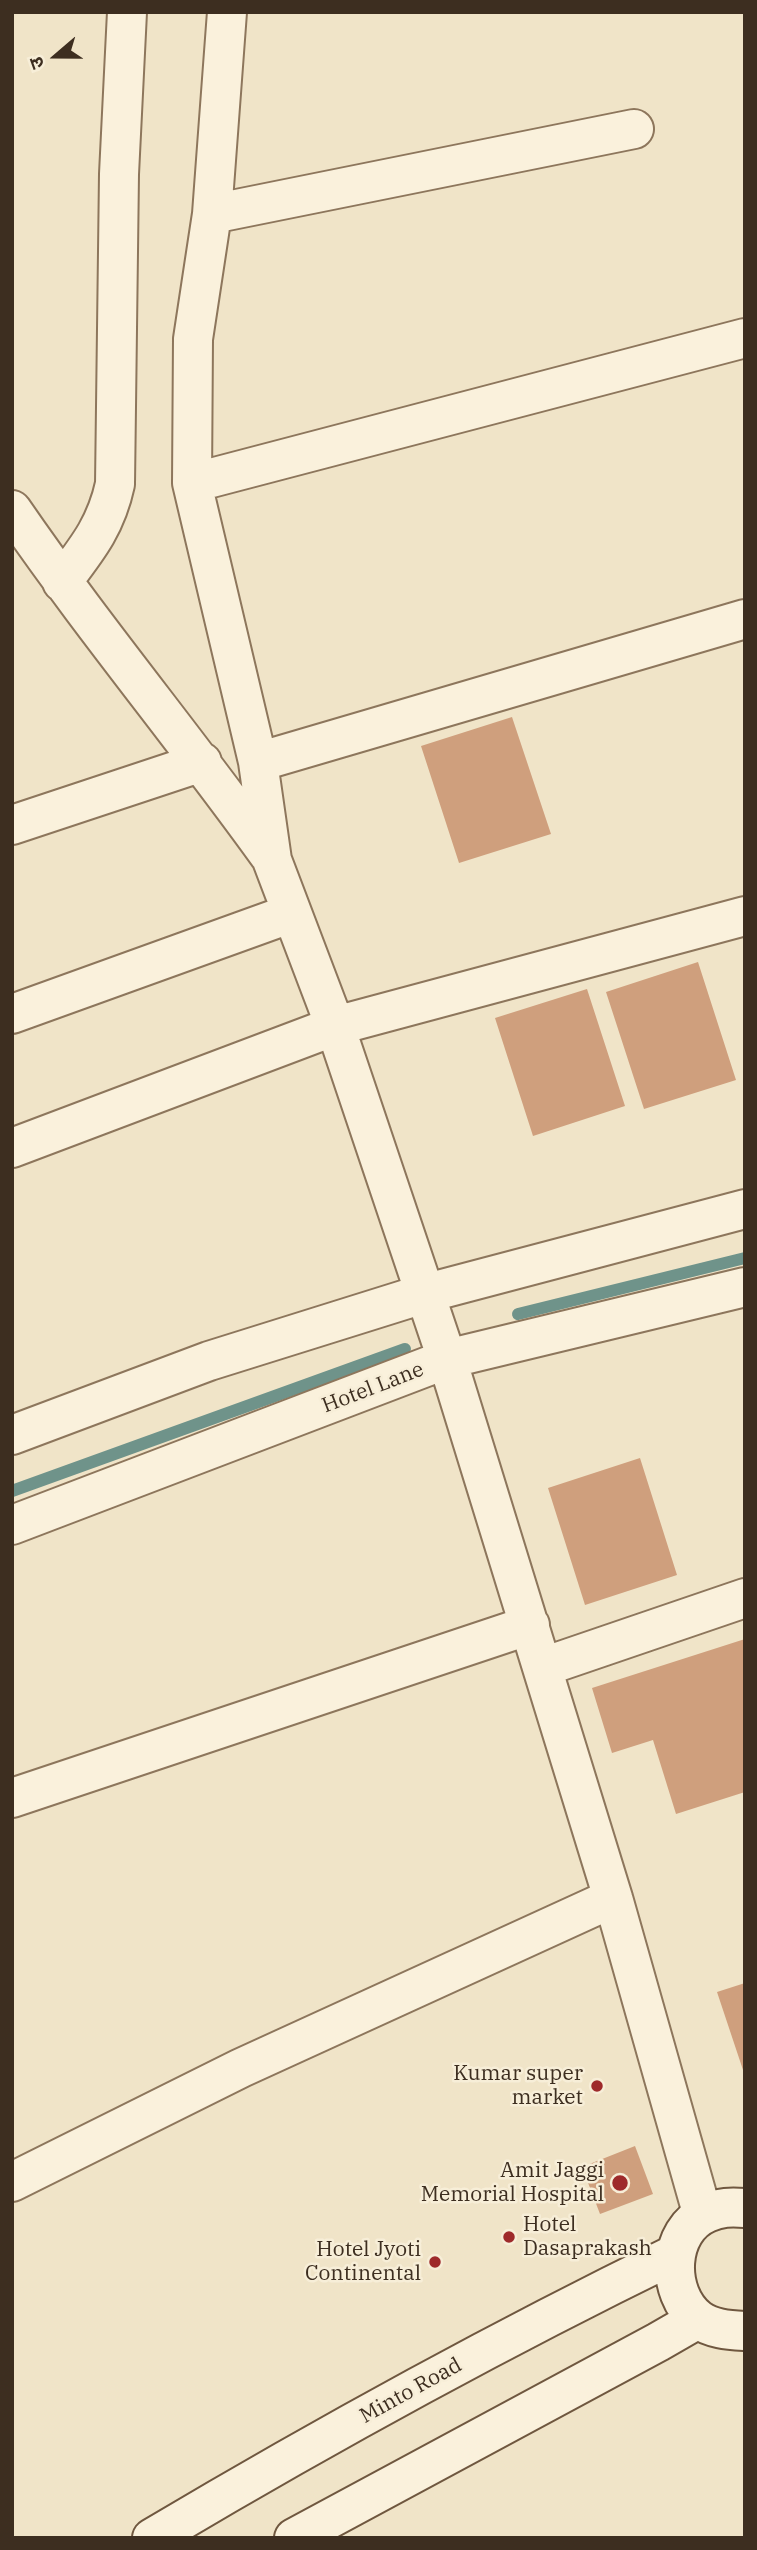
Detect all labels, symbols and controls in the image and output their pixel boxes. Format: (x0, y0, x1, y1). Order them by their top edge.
north arrow (21, 21, 91, 91)
text: उ (23, 54, 49, 73)
street label: Hotel Lane (319, 1357, 427, 1419)
place label: Kumar super market (453, 2061, 583, 2111)
marker: Kumar super market (589, 2078, 605, 2094)
place label: Amit Jaggi Memorial Hospital (421, 2158, 604, 2208)
marker: Amit Jaggi Memorial Hospital (610, 2173, 630, 2193)
place label: Hotel Dasaprakash (523, 2212, 652, 2262)
marker: Hotel Dasaprakash (501, 2229, 517, 2245)
place label: Hotel Jyoti Continental (305, 2237, 421, 2287)
marker: Hotel Jyoti Continental (427, 2254, 443, 2270)
street label: Minto Road (356, 2353, 466, 2429)

